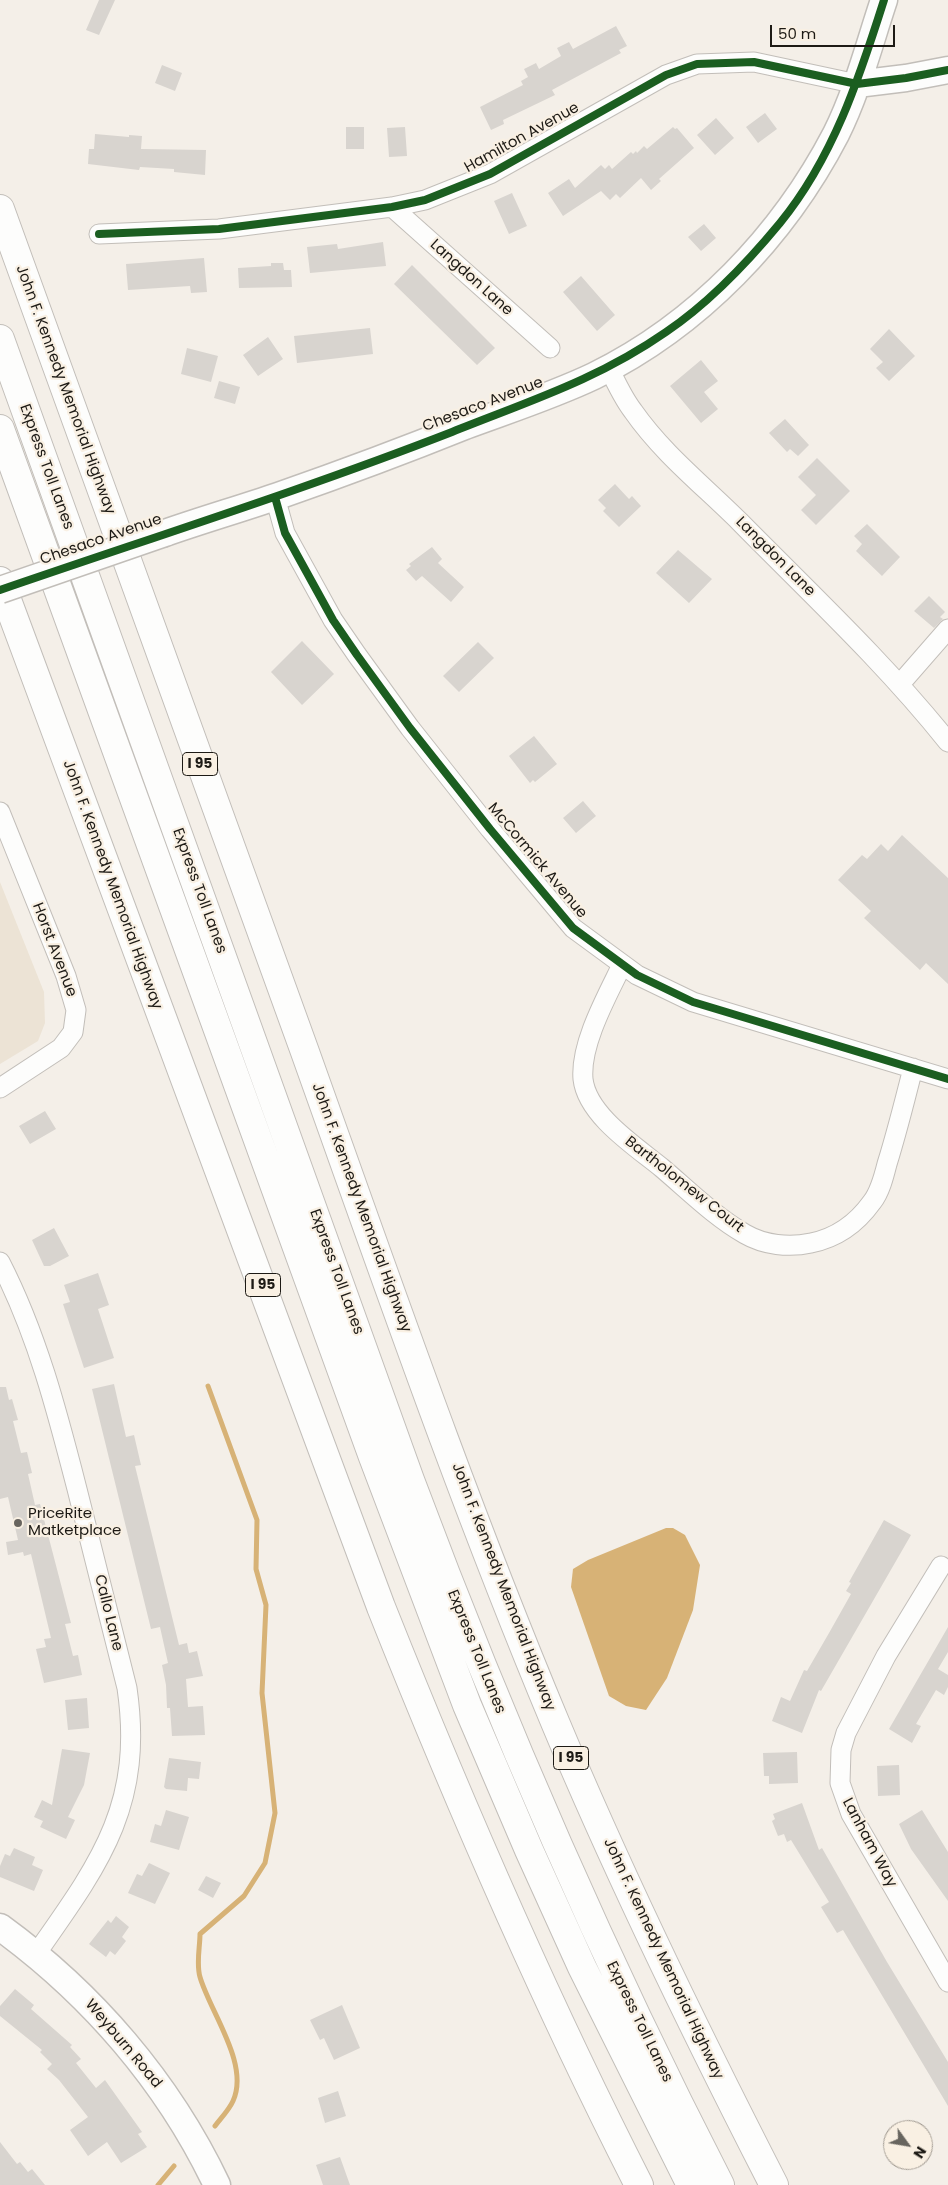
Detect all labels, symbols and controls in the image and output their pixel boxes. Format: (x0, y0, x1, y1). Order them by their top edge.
scale bar (773, 15, 898, 47)
text: 50 m (778, 23, 816, 44)
street label: Hamilton Avenue (462, 99, 582, 177)
street label: Langdon Lane (426, 236, 516, 320)
street label: John F. Kennedy Memorial Highway (11, 263, 119, 517)
street label: Chesaco Avenue (420, 374, 546, 436)
street label: Express Toll Lanes (15, 402, 77, 532)
street label: Chesaco Avenue (38, 511, 164, 569)
street label: Langdon Lane (731, 513, 819, 601)
road number: I 95 (182, 752, 218, 776)
street label: John F. Kennedy Memorial Highway (58, 758, 166, 1012)
street label: McCormick Avenue (483, 800, 591, 922)
street label: Express Toll Lanes (168, 826, 230, 956)
street label: Horst Avenue (28, 900, 80, 1000)
street label: John F. Kennedy Memorial Highway (307, 1081, 415, 1335)
street label: Bartholomew Court (621, 1133, 747, 1237)
street label: Express Toll Lanes (305, 1207, 367, 1337)
road number: I 95 (246, 1274, 280, 1296)
street label: John F. Kennedy Memorial Highway (447, 1461, 559, 1713)
place label: PriceRite Matketplace (28, 1505, 121, 1540)
marker: PriceRite Matketplace (12, 1517, 24, 1529)
street label: Callo Lane (90, 1573, 126, 1653)
street label: Express Toll Lanes (443, 1587, 509, 1717)
road number: I 95 (554, 1746, 588, 1770)
street label: Lanham Way (838, 1795, 900, 1891)
street label: John F. Kennedy Memorial Highway (599, 1836, 727, 2082)
street label: Express Toll Lanes (602, 1959, 676, 2085)
street label: Weyburn Road (81, 1996, 165, 2092)
north arrow (883, 2120, 933, 2170)
text: N (909, 2143, 931, 2162)

